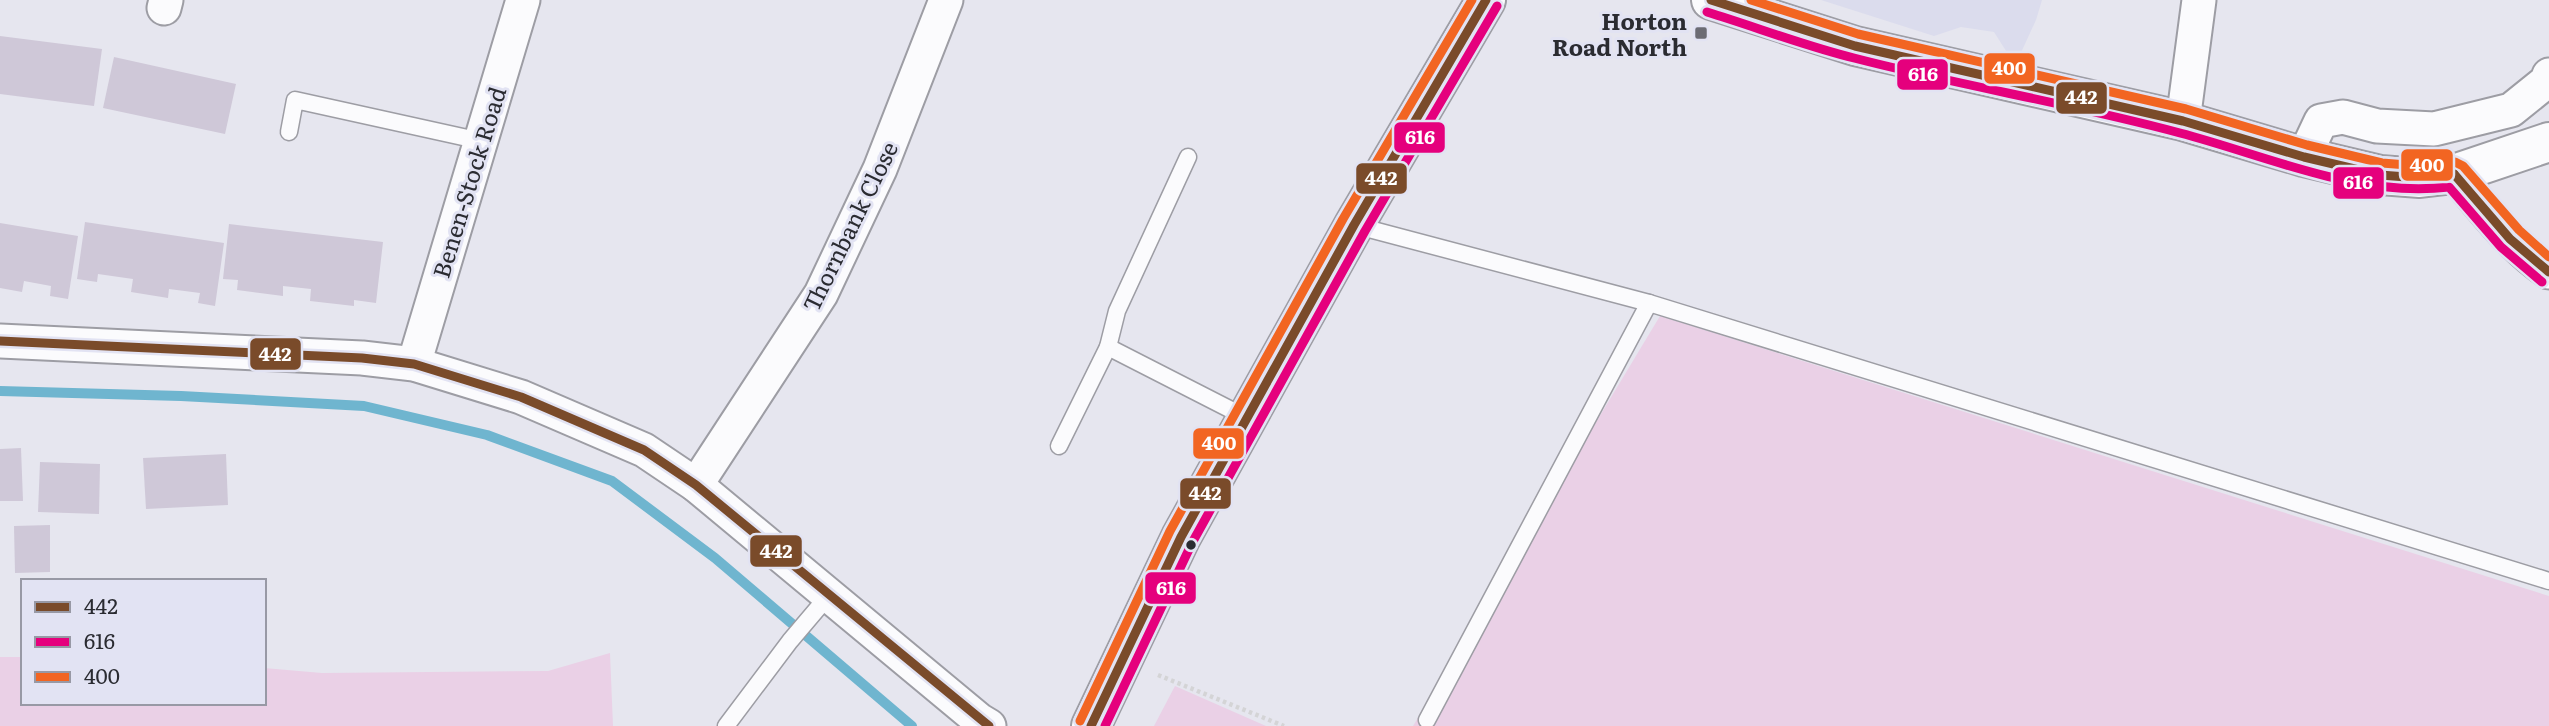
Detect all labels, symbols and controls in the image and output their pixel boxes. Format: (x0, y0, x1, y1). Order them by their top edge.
place label: Horton Road North (1552, 3, 1687, 63)
marker: Horton Road North (1693, 25, 1709, 41)
line badge: 400 (1983, 52, 2036, 85)
text: 400 (1992, 53, 2027, 81)
line badge: 616 (1896, 58, 1949, 91)
text: 616 (1908, 59, 1938, 87)
line badge: 442 (2055, 81, 2108, 115)
street label: Benen-Stock Road (423, 82, 513, 282)
text: 442 (2064, 82, 2098, 110)
line badge: 616 (1393, 121, 1446, 154)
text: 616 (1405, 122, 1435, 150)
street label: Thornbank Close (793, 135, 905, 317)
line badge: 400 (2400, 148, 2454, 182)
text: 400 (2410, 150, 2445, 178)
line badge: 442 (1355, 162, 1408, 195)
text: 442 (1364, 163, 1398, 191)
line badge: 616 (2332, 166, 2385, 200)
text: 616 (2343, 167, 2373, 195)
line badge: 442 (249, 337, 302, 371)
text: 442 (258, 339, 292, 367)
line badge: 400 (1192, 427, 1245, 460)
text: 400 (1202, 428, 1237, 456)
line badge: 442 (1179, 477, 1232, 510)
text: 442 (1188, 478, 1222, 506)
line badge: 442 (749, 534, 803, 568)
text: 442 (759, 536, 793, 564)
unlabelled marker (1184, 538, 1198, 552)
line badge: 616 (1144, 571, 1197, 605)
text: 616 (1156, 573, 1186, 601)
legend (21, 579, 266, 705)
text: 442 (84, 589, 118, 620)
text: 616 (84, 624, 115, 655)
text: 400 (84, 659, 120, 690)

